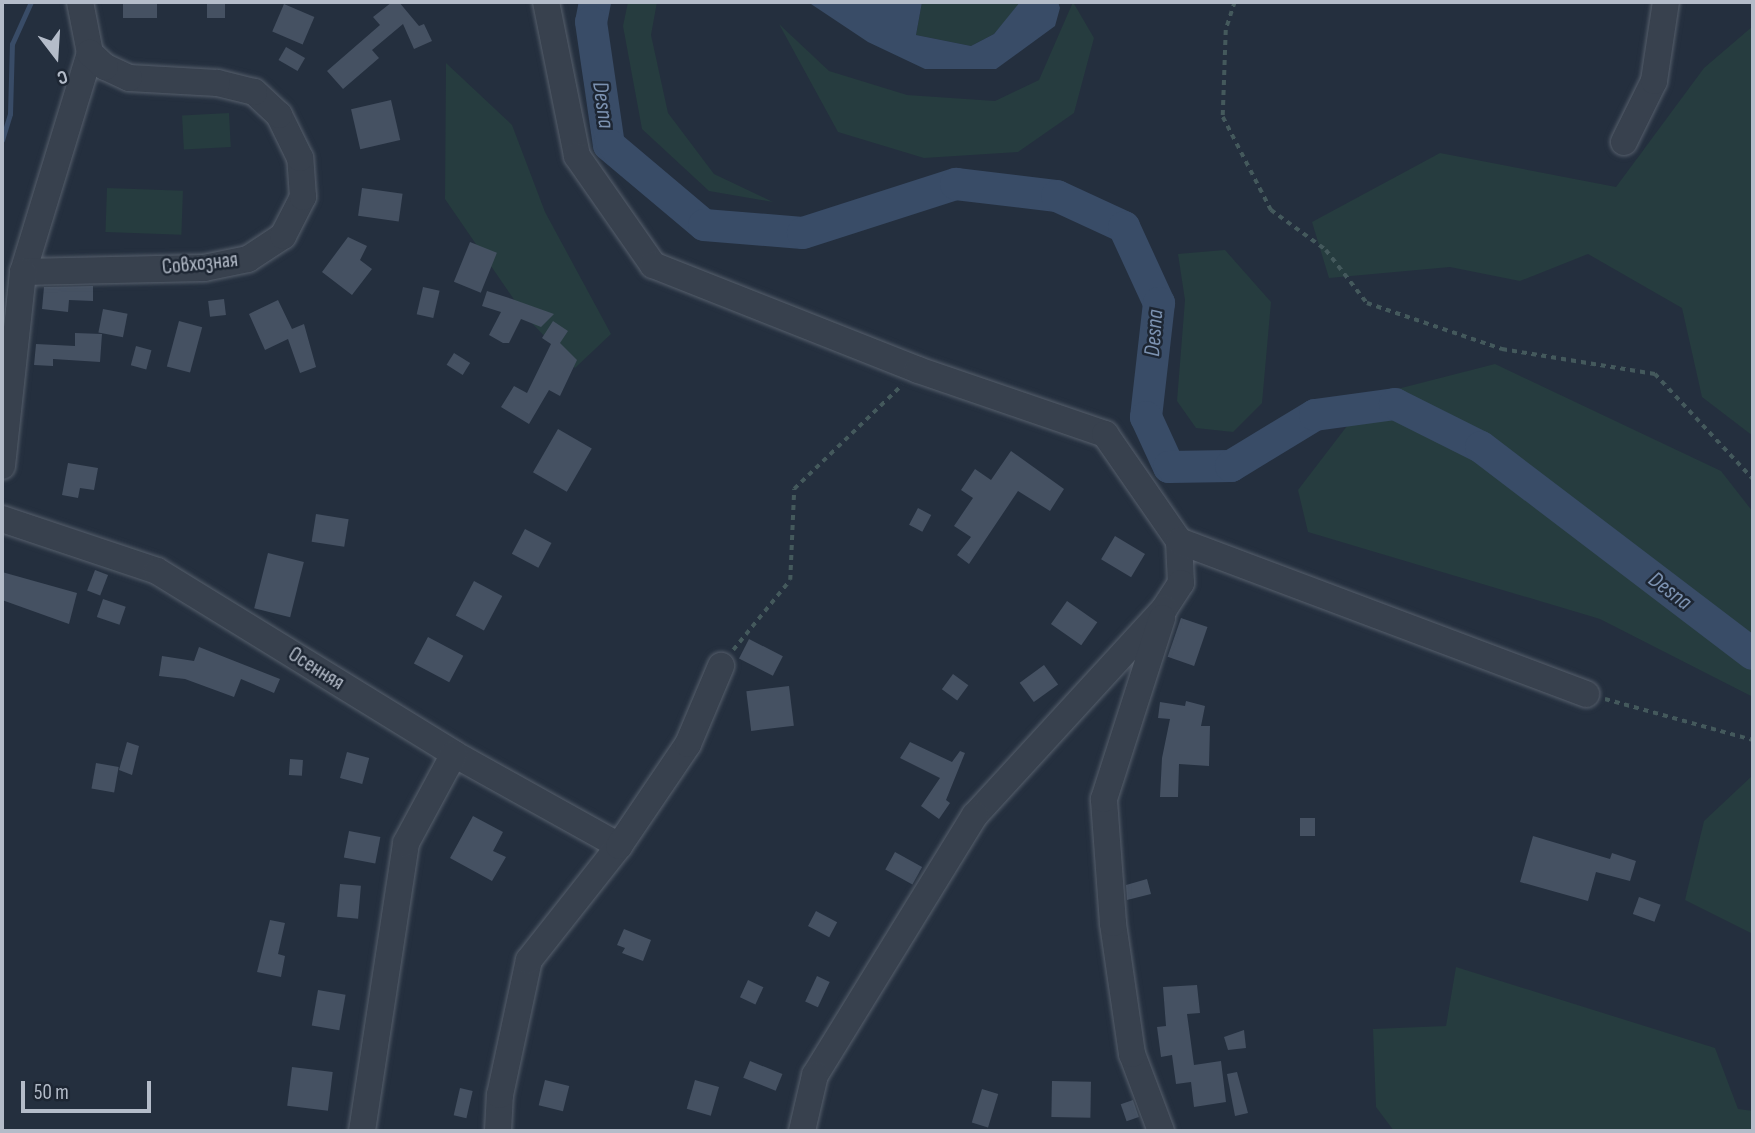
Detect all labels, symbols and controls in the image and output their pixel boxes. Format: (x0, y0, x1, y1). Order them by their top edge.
north arrow (21, 21, 91, 91)
text: С (54, 64, 70, 89)
water label: Desna (586, 80, 620, 130)
street label: Совхозная (161, 247, 239, 281)
water label: Desna (1139, 309, 1169, 357)
water label: Desna (1643, 566, 1697, 616)
street label: Осенняя (283, 642, 349, 696)
scale bar (24, 1066, 154, 1110)
text: 50 m (34, 1080, 69, 1105)

